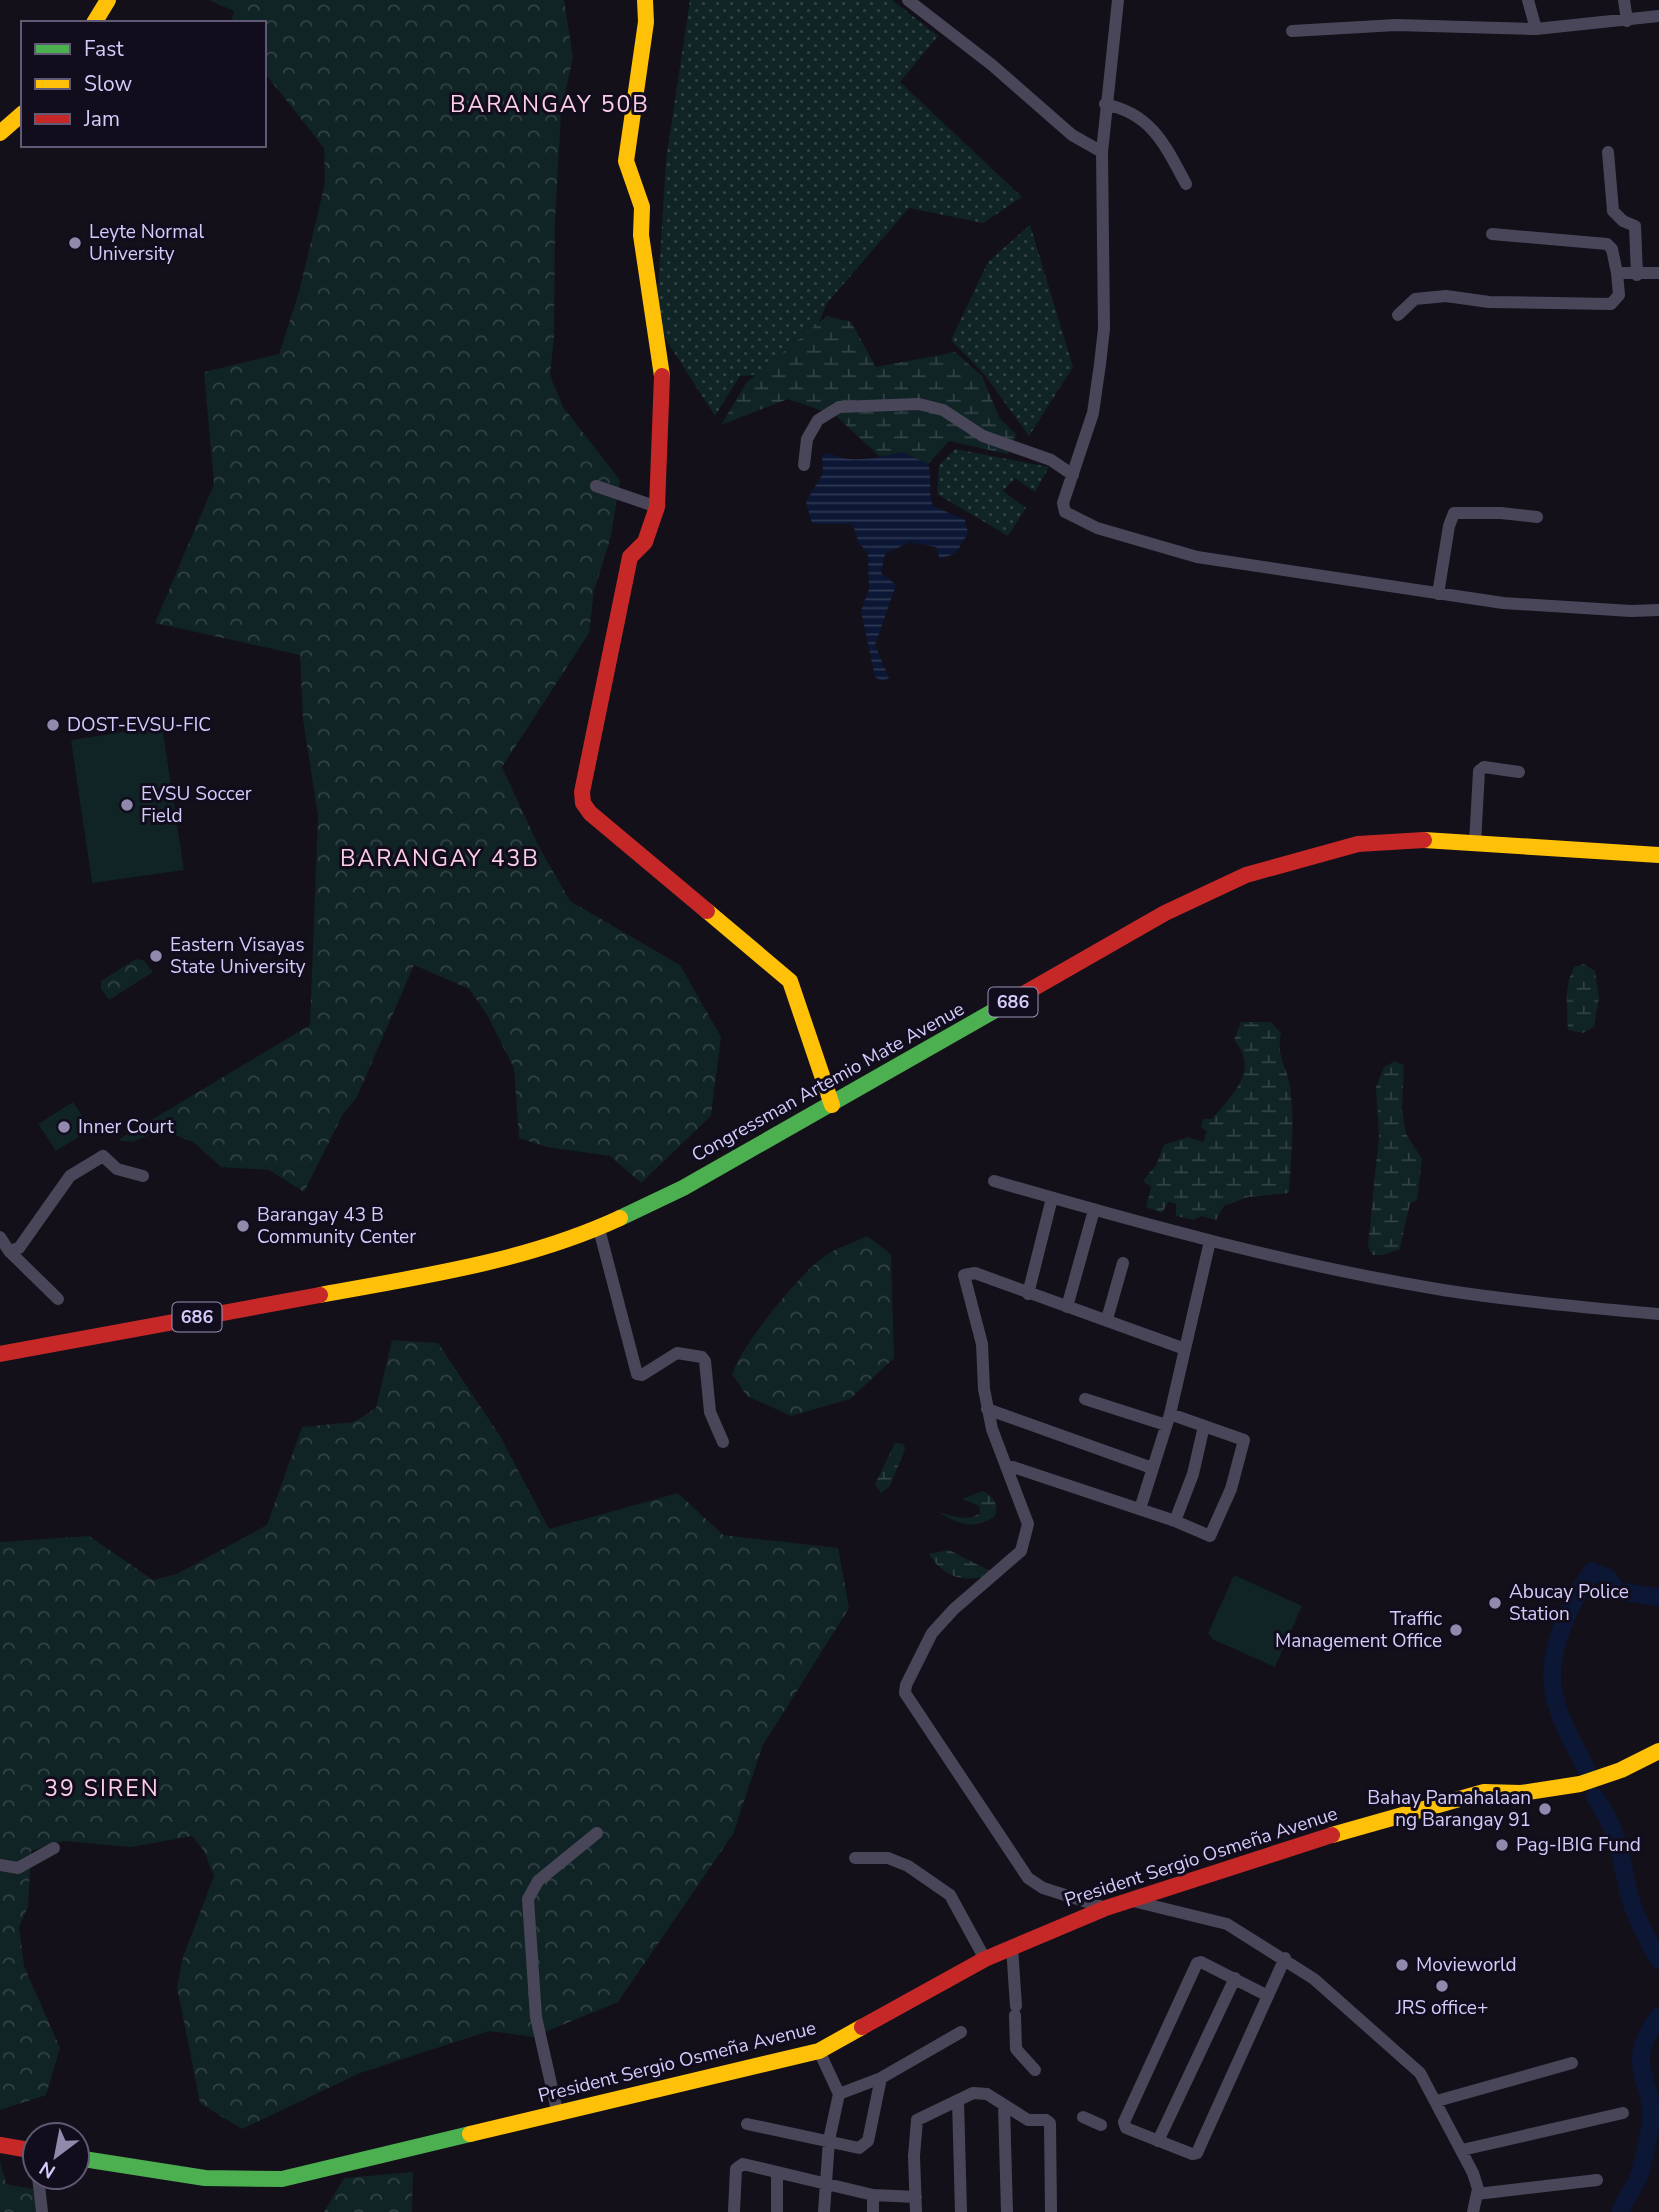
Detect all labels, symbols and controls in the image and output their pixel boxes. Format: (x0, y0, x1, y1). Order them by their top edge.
legend (21, 21, 266, 147)
text: Fast (84, 35, 124, 63)
text: Slow (84, 70, 133, 98)
district label: BARANGAY 50B (450, 89, 650, 120)
text: Jam (83, 105, 120, 133)
place label: Leyte Normal University (89, 219, 204, 267)
marker: Leyte Normal University (67, 235, 83, 251)
place label: DOST-EVSU-FIC (67, 712, 211, 738)
marker: DOST-EVSU-FIC (45, 717, 61, 733)
place label: EVSU Soccer Field (141, 781, 252, 829)
marker: EVSU Soccer Field (119, 797, 135, 813)
district label: BARANGAY 43B (340, 843, 540, 874)
place label: Eastern Visayas State University (170, 932, 306, 980)
marker: Eastern Visayas State University (148, 948, 164, 964)
road number: 686 (988, 987, 1038, 1016)
street label: Congressman Artemio Mate Avenue (687, 996, 969, 1168)
place label: Inner Court (78, 1114, 174, 1140)
marker: Inner Court (56, 1119, 72, 1135)
place label: Barangay 43 B Community Center (257, 1202, 416, 1250)
marker: Barangay 43 B Community Center (235, 1218, 251, 1234)
road number: 686 (172, 1302, 222, 1332)
place label: Abucay Police Station (1509, 1579, 1629, 1627)
marker: Abucay Police Station (1487, 1595, 1503, 1611)
place label: Traffic Management Office (1275, 1606, 1442, 1654)
marker: Traffic Management Office (1448, 1622, 1464, 1638)
district label: 39 SIREN (44, 1773, 160, 1804)
place label: Bahay Pamahalaan ng Barangay 91 (1367, 1785, 1531, 1833)
street label: President Sergio Osmeña Avenue (1061, 1801, 1341, 1913)
marker: Bahay Pamahalaan ng Barangay 91 (1537, 1801, 1553, 1817)
place label: Pag-IBIG Fund (1516, 1832, 1641, 1858)
marker: Pag-IBIG Fund (1494, 1837, 1510, 1853)
place label: Movieworld (1416, 1952, 1517, 1978)
marker: Movieworld (1394, 1957, 1410, 1973)
marker: JRS office+ (1434, 1978, 1450, 1994)
place label: JRS office+ (1395, 1995, 1488, 2021)
street label: President Sergio Osmeña Avenue (535, 2015, 819, 2109)
north arrow (21, 2121, 91, 2191)
text: N (35, 2155, 60, 2184)

